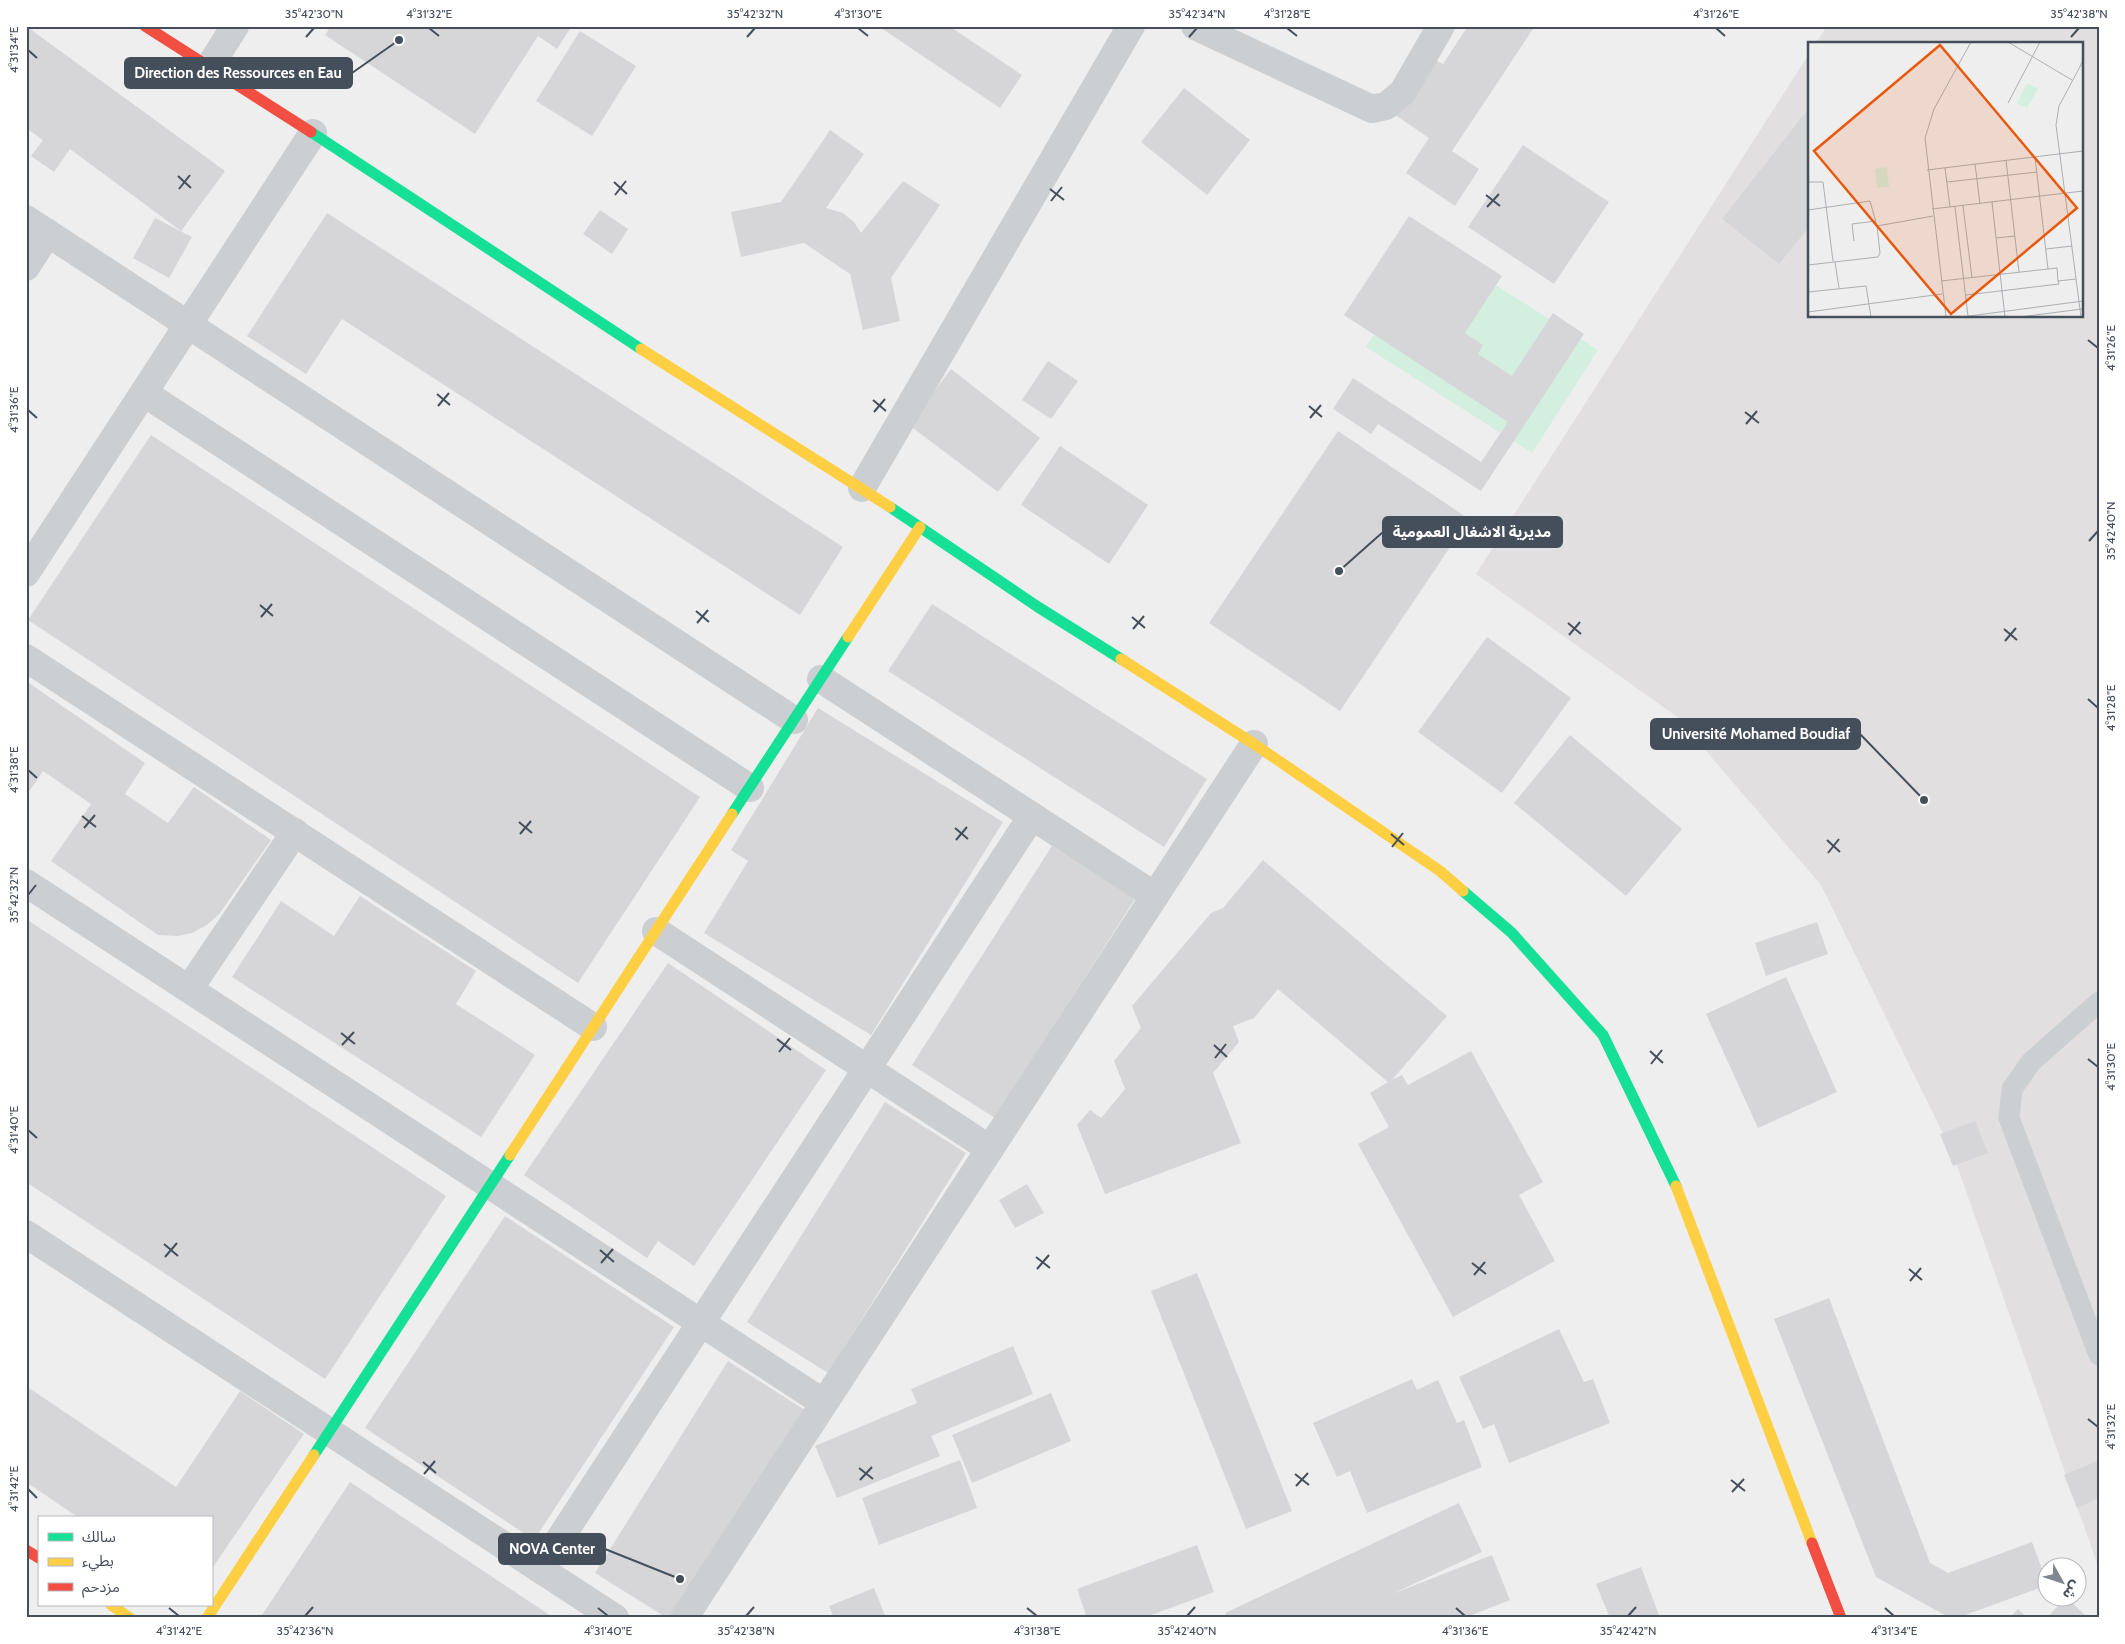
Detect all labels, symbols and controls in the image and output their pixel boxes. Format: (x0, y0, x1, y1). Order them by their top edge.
text: 35°42'30"N (285, 6, 343, 21)
text: 4°31'32"E (406, 6, 452, 21)
text: 35°42'32"N (727, 6, 783, 21)
text: 4°31'30"E (834, 6, 882, 21)
text: 35°42'34"N (1168, 6, 1226, 21)
text: 4°31'28"E (1264, 6, 1311, 21)
text: 4°31'26"E (1693, 6, 1740, 21)
text: 35°42'38"N (2050, 6, 2108, 21)
text: 4°31'34"E (6, 26, 21, 73)
inset map (1808, 42, 2082, 318)
callout: Direction des Ressources en Eau (125, 58, 352, 88)
text: Direction des Ressources en Eau (134, 64, 342, 82)
text: 4°31'26"E (2103, 324, 2118, 371)
text: 4°31'36"E (6, 386, 21, 433)
text: 35°42'40"N (2103, 502, 2118, 560)
callout: مديرية الاشغال العمومية (1383, 517, 1562, 547)
text: مديرية الاشغال العمومية (1393, 523, 1551, 541)
text: 4°31'28"E (2103, 684, 2118, 731)
callout: Université Mohamed Boudiaf (1651, 719, 1860, 749)
text: Université Mohamed Boudiaf (1662, 725, 1850, 743)
text: 4°31'38"E (6, 746, 21, 794)
text: 35°42'32"N (6, 867, 21, 923)
text: 4°31'30"E (2103, 1043, 2118, 1091)
text: 4°31'40"E (6, 1105, 21, 1154)
text: 4°31'32"E (2103, 1404, 2118, 1450)
text: 4°31'42"E (6, 1466, 21, 1512)
legend (38, 1516, 212, 1606)
text: سالك (82, 1528, 116, 1546)
callout: NOVA Center (499, 1534, 605, 1564)
text: NOVA Center (509, 1540, 595, 1558)
text: بطيء (82, 1552, 114, 1572)
north arrow (2038, 1556, 2088, 1606)
text: ش (2059, 1577, 2085, 1603)
text: مزدحم (82, 1578, 120, 1598)
text: 4°31'42"E (156, 1623, 202, 1638)
text: 35°42'36"N (276, 1623, 334, 1638)
text: 4°31'40"E (584, 1623, 633, 1638)
text: 35°42'38"N (717, 1623, 775, 1638)
text: 4°31'38"E (1013, 1623, 1061, 1638)
text: 35°42'40"N (1158, 1623, 1216, 1638)
text: 4°31'36"E (1442, 1623, 1489, 1638)
text: 35°42'42"N (1600, 1623, 1656, 1638)
text: 4°31'34"E (1871, 1623, 1918, 1638)

